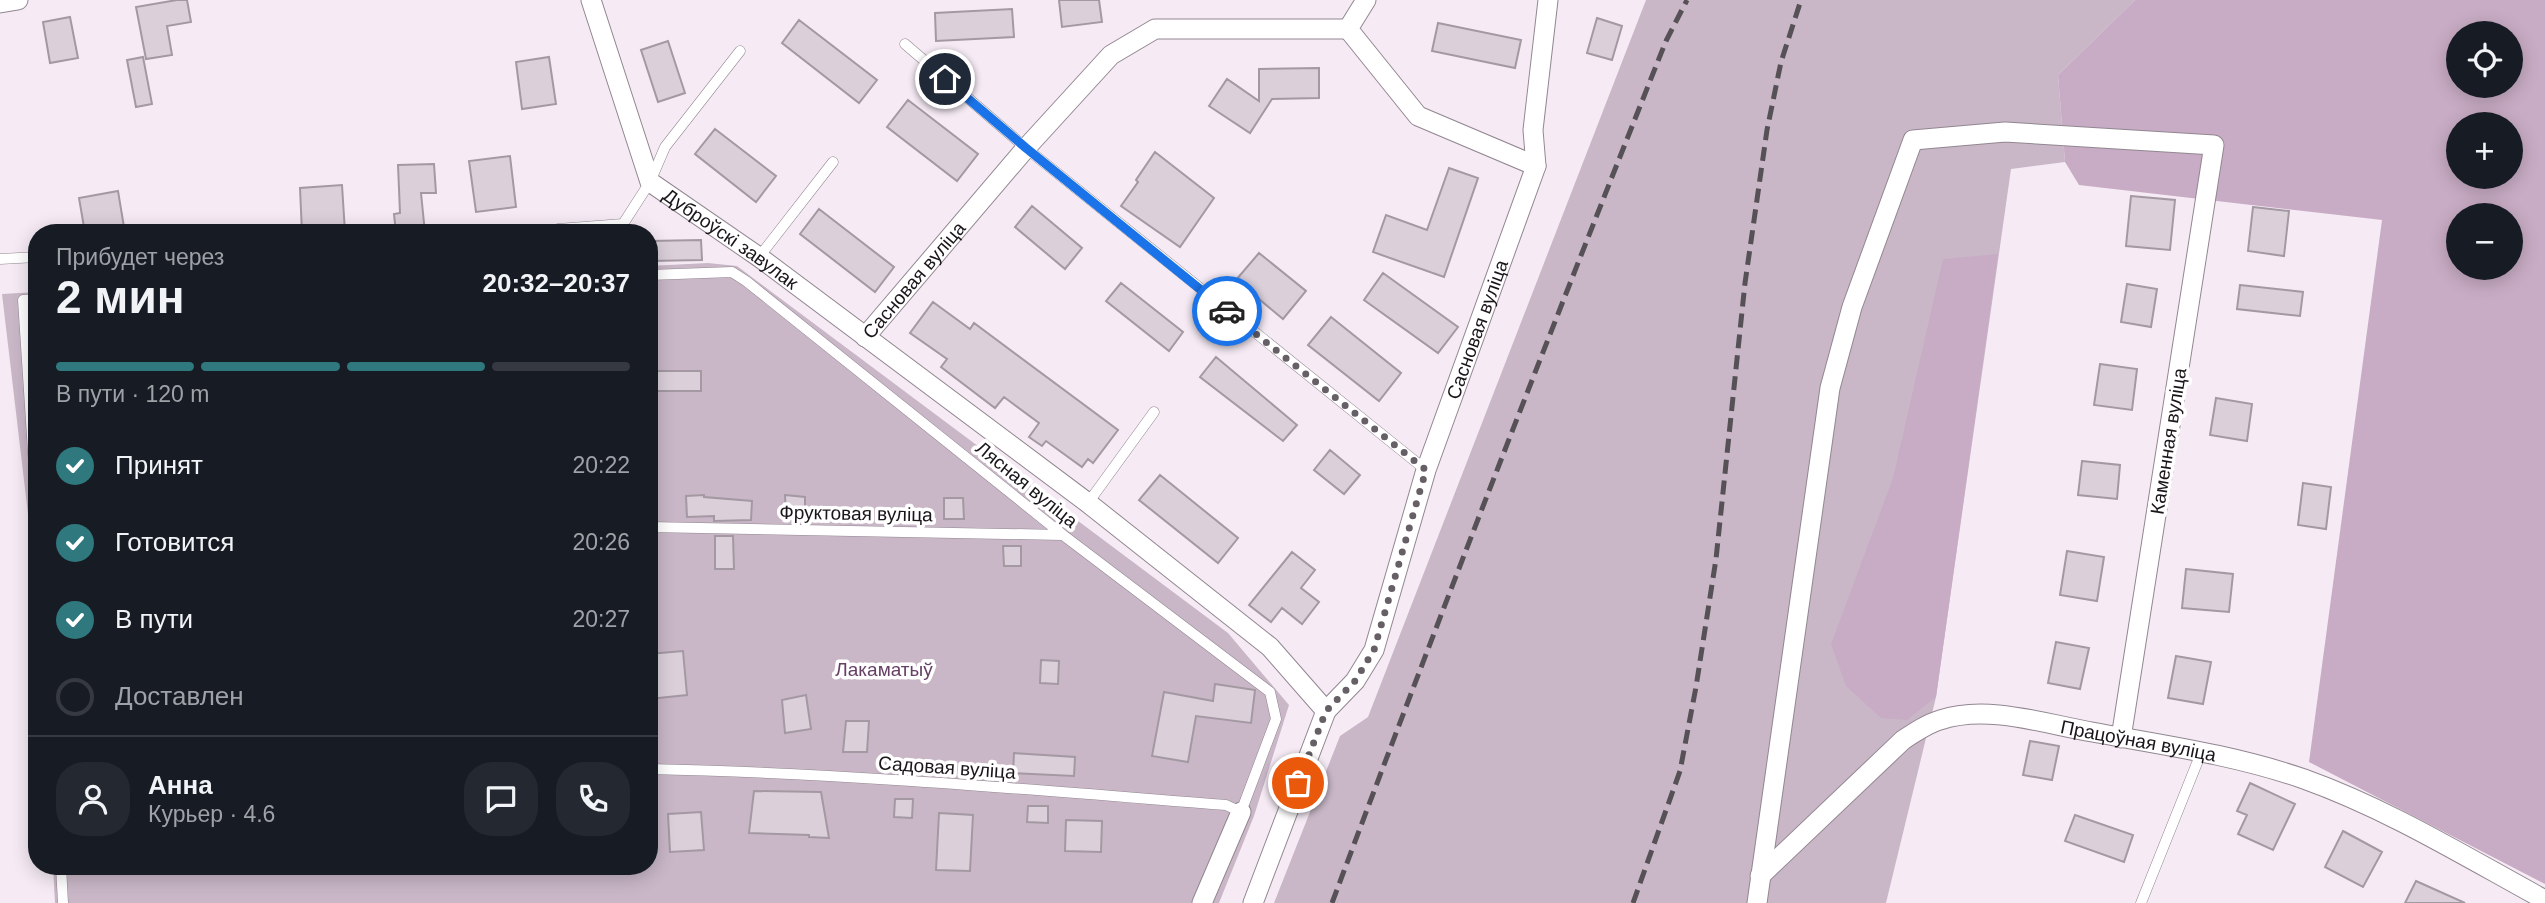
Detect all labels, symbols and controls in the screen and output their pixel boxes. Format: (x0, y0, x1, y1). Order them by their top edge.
map controls (2446, 21, 2523, 280)
button: locate (2446, 21, 2523, 98)
pin (915, 49, 975, 109)
icon: home (926, 60, 964, 98)
button: + (2446, 112, 2523, 189)
street label: Дуброўскі завулак (659, 184, 803, 294)
button: − (2446, 203, 2523, 280)
street label: Сасновая вуліца (858, 217, 970, 343)
text: Прибудет через (56, 244, 224, 270)
street label: Сасновая вуліца (1443, 257, 1512, 402)
text: 20:32–20:37 (483, 268, 630, 298)
text: 2 мин (56, 271, 184, 323)
courier (1192, 276, 1262, 346)
icon: car (1208, 292, 1246, 330)
street label: Каменная вуліца (2147, 366, 2191, 516)
text: В пути · 120 m (56, 381, 209, 407)
street label: Лясная вуліца (972, 437, 1082, 532)
icon: check (56, 447, 94, 485)
text: Принят (115, 450, 203, 480)
text: 20:22 (572, 452, 630, 478)
street label: Фруктовая вуліца (779, 502, 933, 525)
icon: check (56, 524, 94, 562)
text: Готовится (115, 527, 234, 557)
text: 20:26 (572, 529, 630, 555)
icon: check (56, 601, 94, 639)
text: В пути (115, 604, 193, 634)
text: 20:27 (572, 606, 630, 632)
park label: Лакаматыў (835, 659, 933, 680)
text: Доставлен (115, 681, 244, 711)
street label: Працоўная вуліца (2059, 716, 2218, 766)
street label: Садовая вуліца (878, 752, 1017, 783)
pin (1268, 753, 1328, 813)
button: person (56, 762, 130, 836)
button: chat (464, 762, 538, 836)
button: phone (556, 762, 630, 836)
icon: bag (1279, 764, 1317, 802)
text: Анна (148, 770, 213, 800)
text: Курьер · 4.6 (148, 801, 275, 827)

